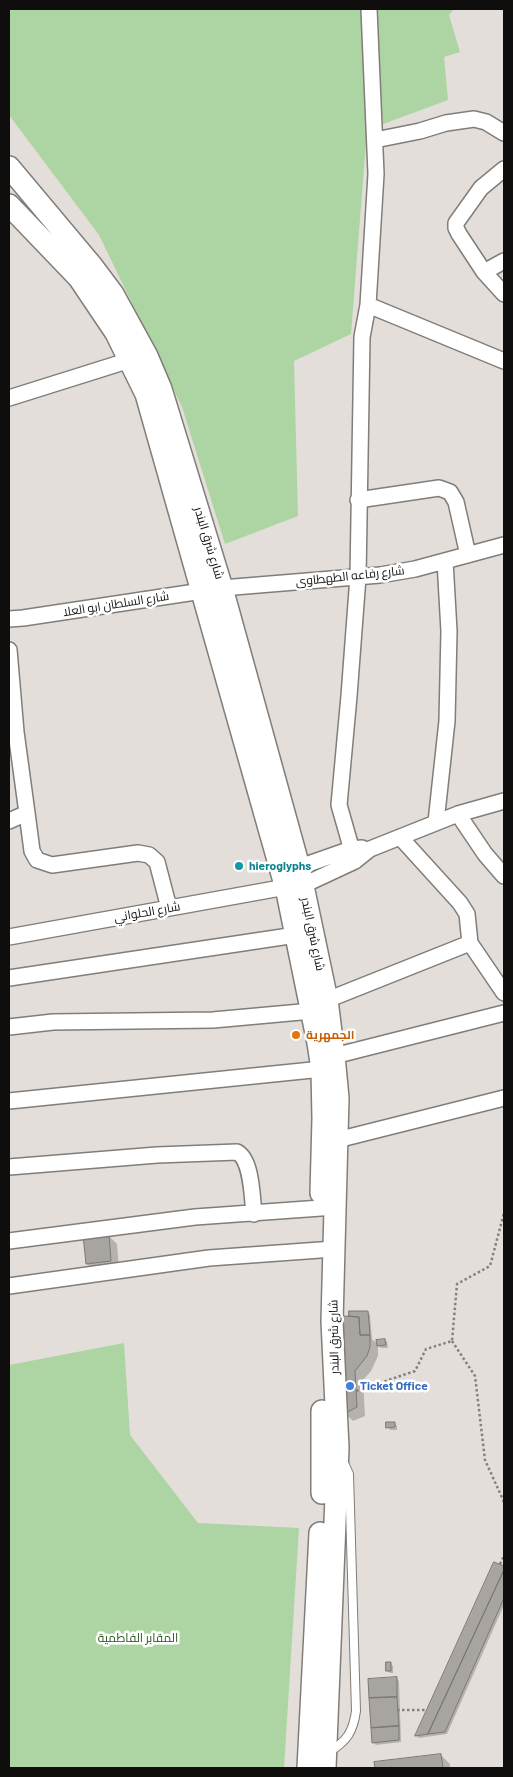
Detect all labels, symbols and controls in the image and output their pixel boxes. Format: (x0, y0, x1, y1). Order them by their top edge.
street label: شارع شرق البندر (191, 505, 227, 581)
street label: شارع رفاعه الطهطاوى (295, 563, 405, 589)
street label: شارع السلطان ابو العلا (62, 589, 170, 619)
place label: hieroglyphs (249, 859, 311, 873)
marker: hieroglyphs (233, 860, 245, 872)
street label: شارع شرق البندر (298, 896, 328, 972)
street label: شارع الحلواني (113, 899, 181, 925)
place label: الجمهرية (306, 1028, 355, 1042)
marker: الجمهرية (290, 1029, 302, 1041)
street label: شارع شرق البندر (326, 1299, 342, 1375)
place label: Ticket Office (360, 1379, 428, 1393)
marker: Ticket Office (344, 1380, 356, 1392)
park label: المقابر الفاطمية (98, 1631, 178, 1645)

